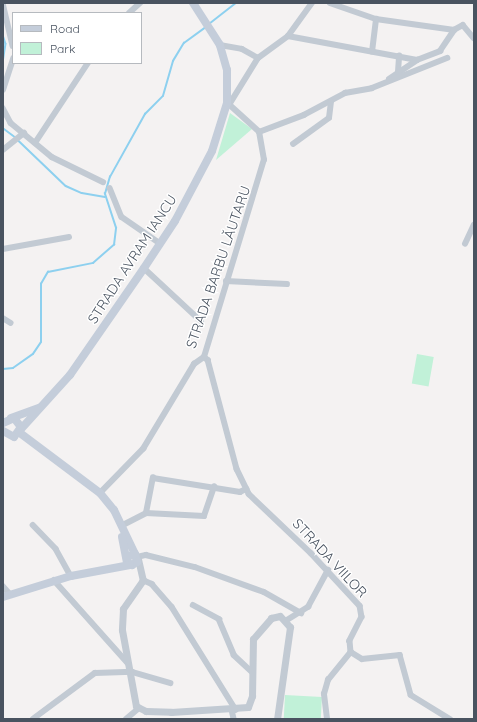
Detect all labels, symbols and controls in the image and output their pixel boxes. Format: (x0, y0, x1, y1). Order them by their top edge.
legend (12, 12, 142, 64)
text: Road (50, 21, 80, 36)
text: Park (50, 41, 75, 56)
street label: STRADA BARBU LĂUTARU (182, 184, 254, 350)
street label: STRADA AVRAM IANCU (84, 191, 180, 327)
street label: STRADA VIILOR (289, 515, 371, 601)

